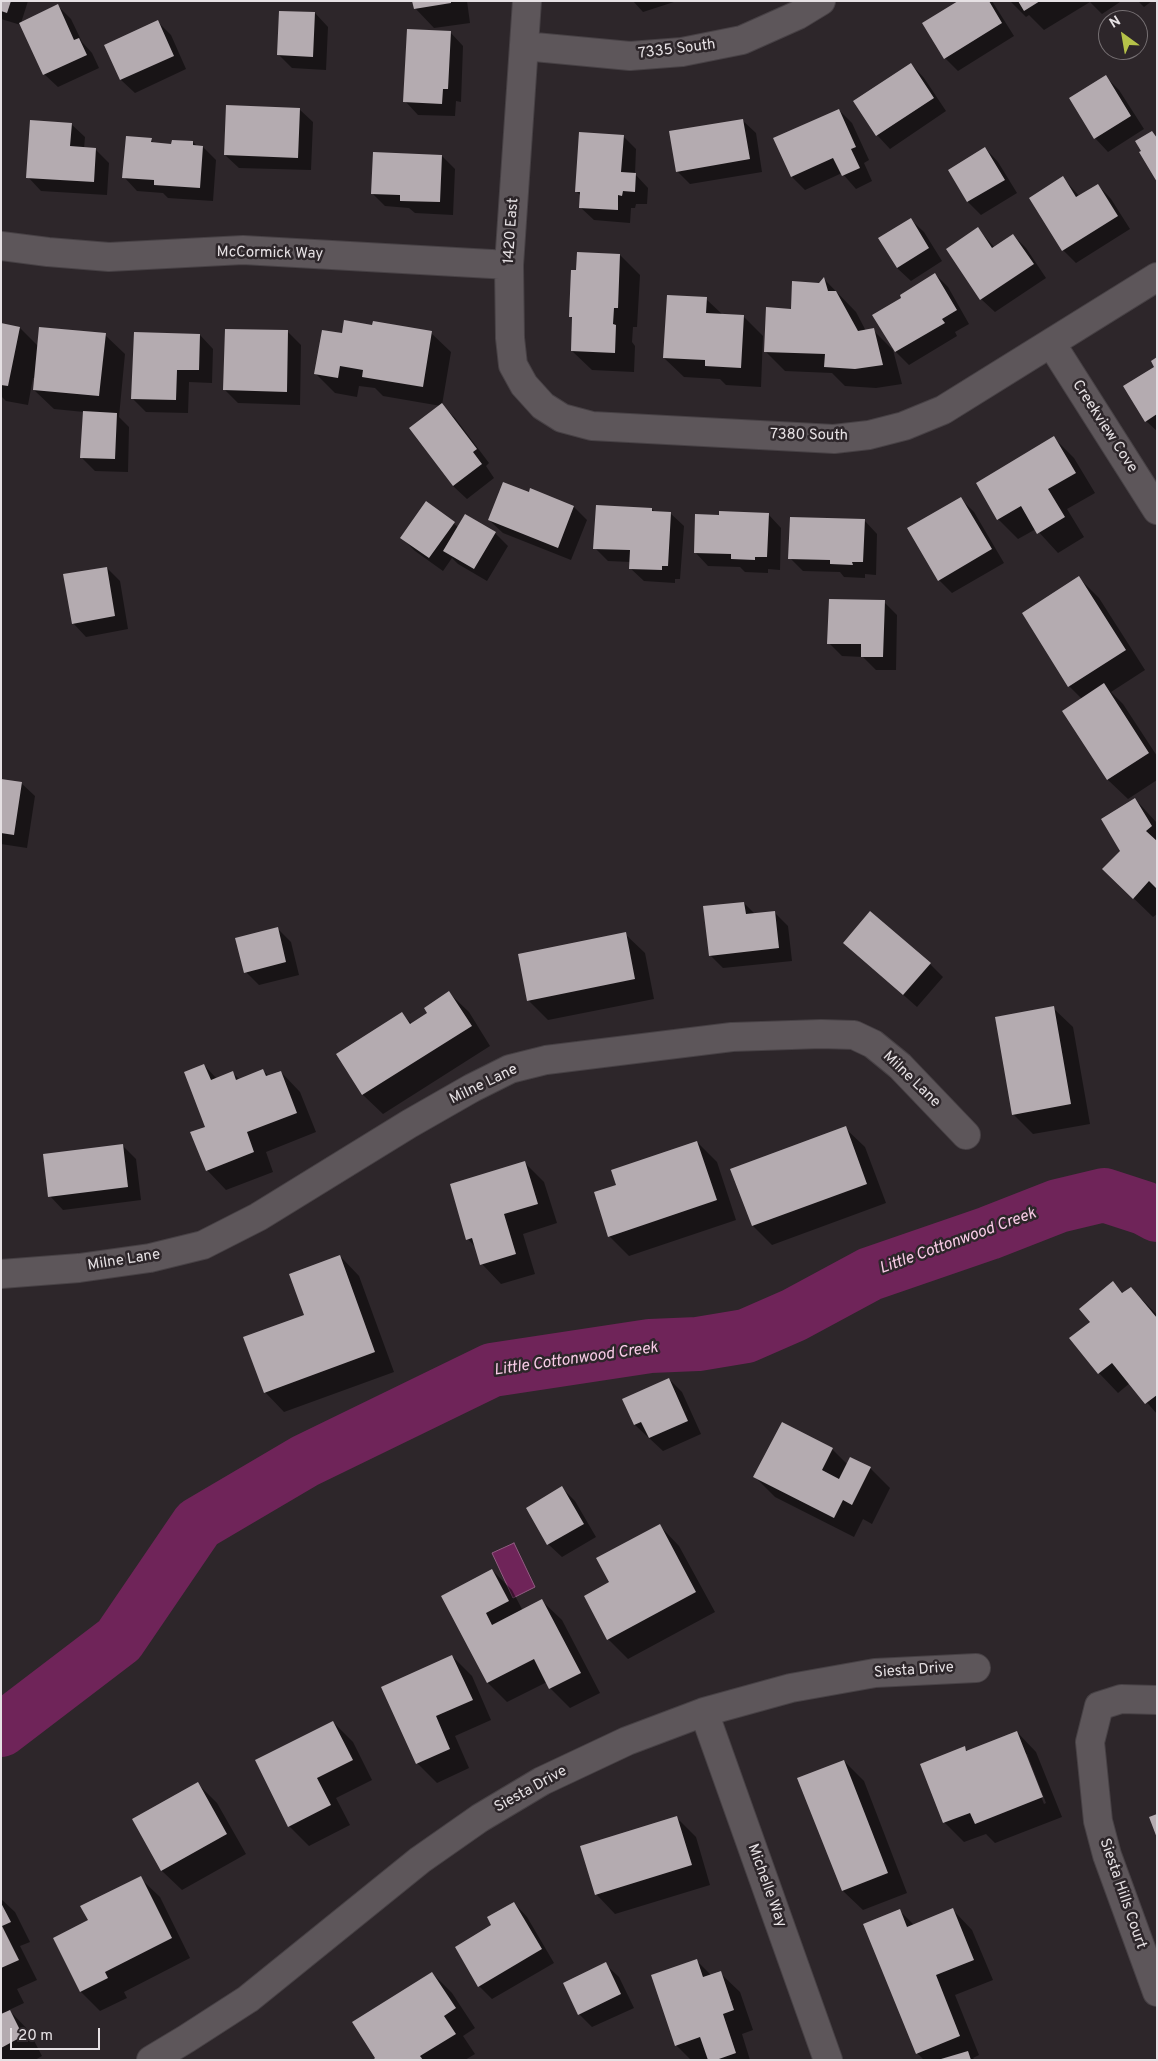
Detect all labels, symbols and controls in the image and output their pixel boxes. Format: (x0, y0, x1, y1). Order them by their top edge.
north arrow (1098, 10, 1148, 60)
text: N (1107, 13, 1124, 33)
street label: 7335 South (637, 36, 717, 64)
street label: 1420 East (501, 197, 523, 265)
street label: McCormick Way (217, 244, 323, 264)
street label: Creekview Cove (1067, 377, 1141, 477)
street label: 7380 South (770, 426, 848, 446)
street label: Milne Lane (878, 1048, 944, 1112)
street label: Milne Lane (447, 1061, 521, 1109)
water label: Little Cottonwood Creek (877, 1205, 1039, 1279)
street label: Milne Lane (86, 1246, 162, 1276)
water label: Little Cottonwood Creek (493, 1339, 659, 1381)
street label: Siesta Drive (873, 1659, 955, 1683)
street label: Siesta Drive (492, 1763, 570, 1817)
street label: Siesta Hills Court (1095, 1836, 1149, 1952)
street label: Michelle Way (743, 1842, 789, 1930)
scale bar (12, 2018, 102, 2050)
text: 20 m (18, 2027, 53, 2046)

